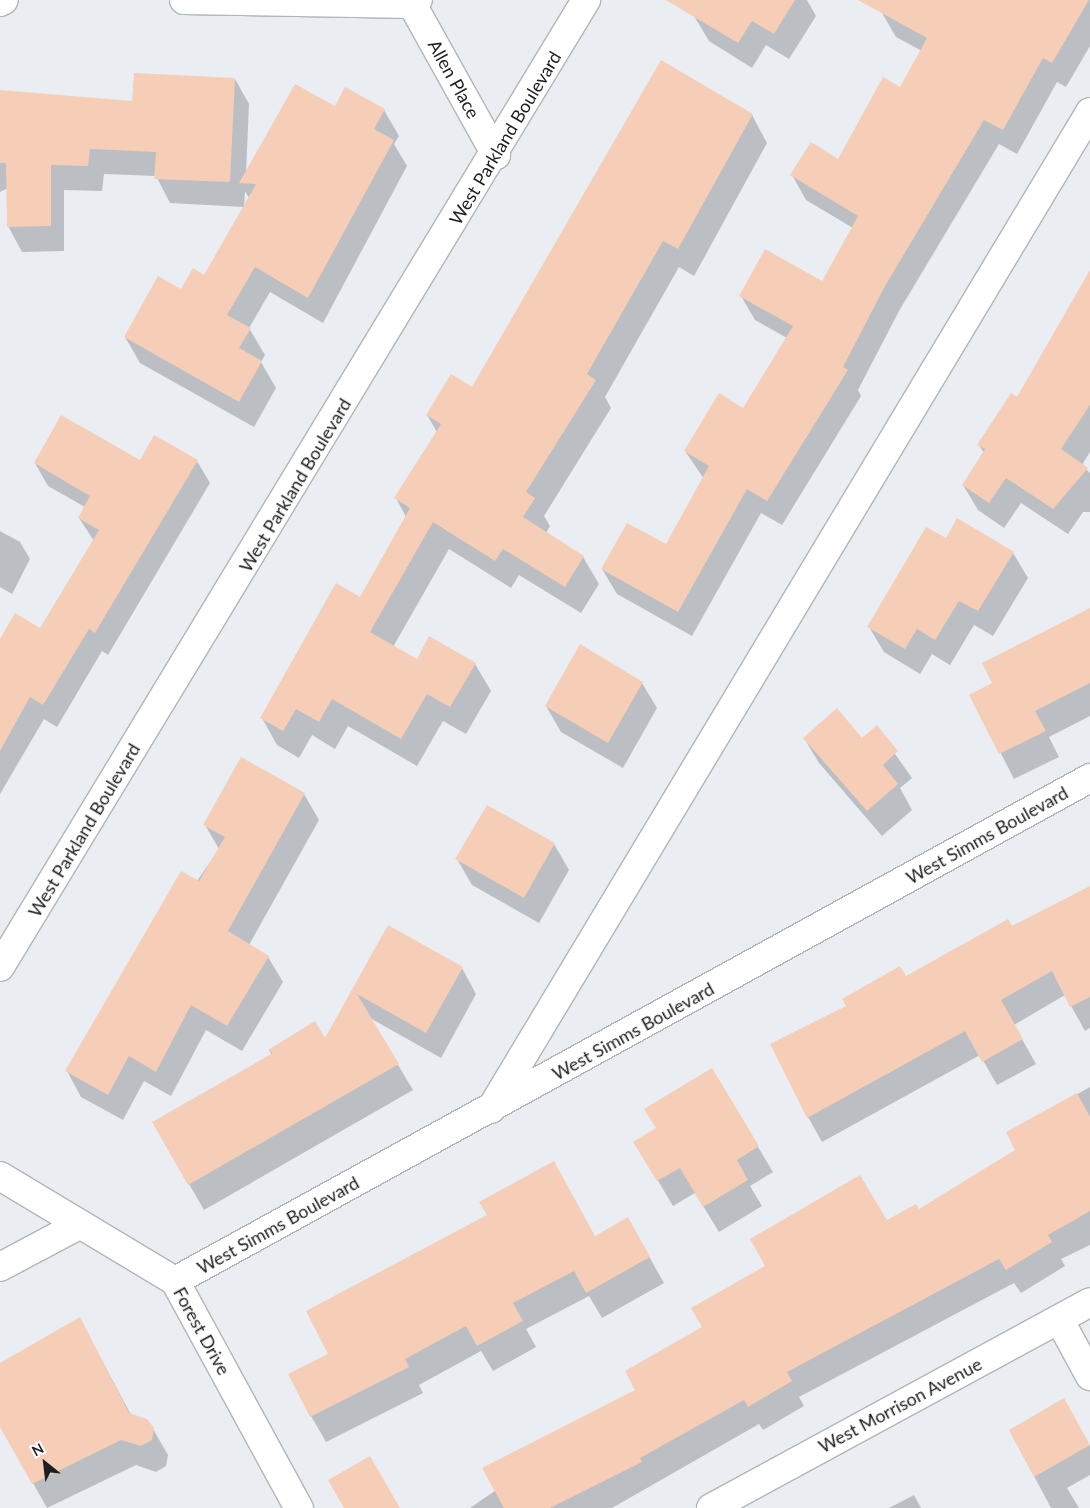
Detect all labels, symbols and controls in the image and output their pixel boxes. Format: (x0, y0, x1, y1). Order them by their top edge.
street label: Allen Place (424, 36, 484, 122)
street label: West Parkland Boulevard (445, 47, 565, 229)
street label: West Parkland Boulevard (235, 394, 355, 576)
street label: West Parkland Boulevard (24, 739, 144, 921)
street label: West Simms Boulevard (902, 782, 1072, 888)
street label: West Simms Boulevard (548, 978, 718, 1084)
street label: West Simms Boulevard (193, 1172, 363, 1278)
street label: Forest Drive (169, 1283, 235, 1379)
street label: West Morrison Avenue (814, 1353, 986, 1457)
north arrow (20, 1438, 70, 1488)
text: N (29, 1439, 46, 1459)

